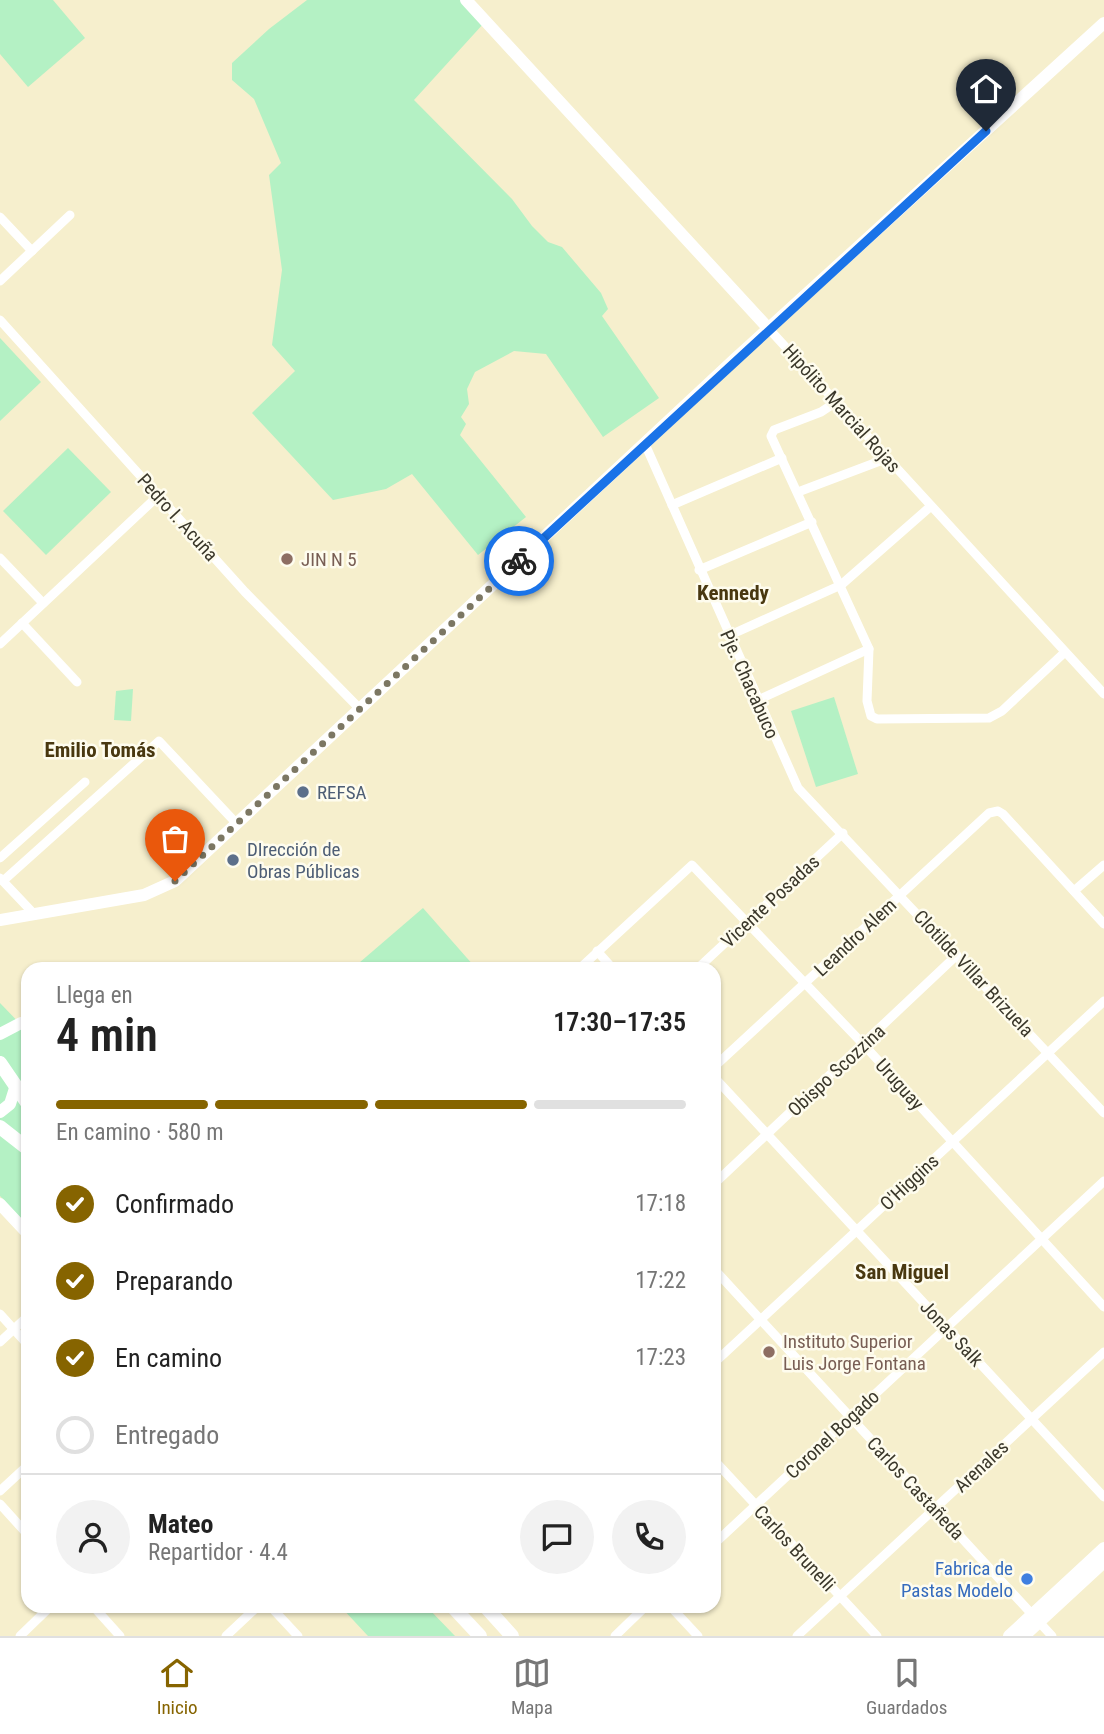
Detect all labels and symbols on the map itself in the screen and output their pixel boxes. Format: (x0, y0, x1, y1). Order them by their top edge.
pin (956, 59, 1016, 131)
street label: Hipólito Marcial Rojas (778, 339, 905, 477)
street label: Pedro I. Acuña (132, 469, 223, 566)
courier (484, 526, 554, 596)
place label: JIN N 5 (301, 548, 357, 571)
marker: JIN N 5 (279, 551, 295, 567)
district label: Kennedy (697, 581, 770, 605)
street label: Pje. Chacabuco (715, 626, 784, 742)
district label: Emilio Tomás (44, 738, 156, 762)
place label: REFSA (317, 781, 367, 804)
marker: REFSA (295, 784, 311, 800)
pin (145, 809, 205, 881)
place label: DIrección de Obras Públicas (247, 838, 360, 883)
street label: Vicente Posadas (717, 850, 824, 953)
marker: DIrección de Obras Públicas (225, 852, 241, 868)
street label: Leandro Alem (810, 894, 901, 981)
street label: Clotilde Villar Brizuela (909, 905, 1038, 1042)
street label: Obispo Scozzina (783, 1020, 890, 1121)
street label: Uruguay (871, 1054, 929, 1115)
street label: O'Higgins (875, 1149, 943, 1215)
district label: San Miguel (855, 1260, 949, 1284)
street label: Jonas Salk (915, 1296, 988, 1371)
place label: Instituto Superior Luis Jorge Fontana (783, 1330, 926, 1375)
marker: Instituto Superior Luis Jorge Fontana (761, 1344, 777, 1360)
street label: Coronel Bogado (781, 1385, 884, 1484)
street label: Carlos Castañeda (862, 1432, 969, 1545)
street label: Arenales (949, 1436, 1013, 1497)
street label: Carlos Brunelli (749, 1501, 840, 1596)
place label: Fabrica de Pastas Modelo (901, 1557, 1013, 1602)
marker: Fabrica de Pastas Modelo (1019, 1571, 1035, 1587)

